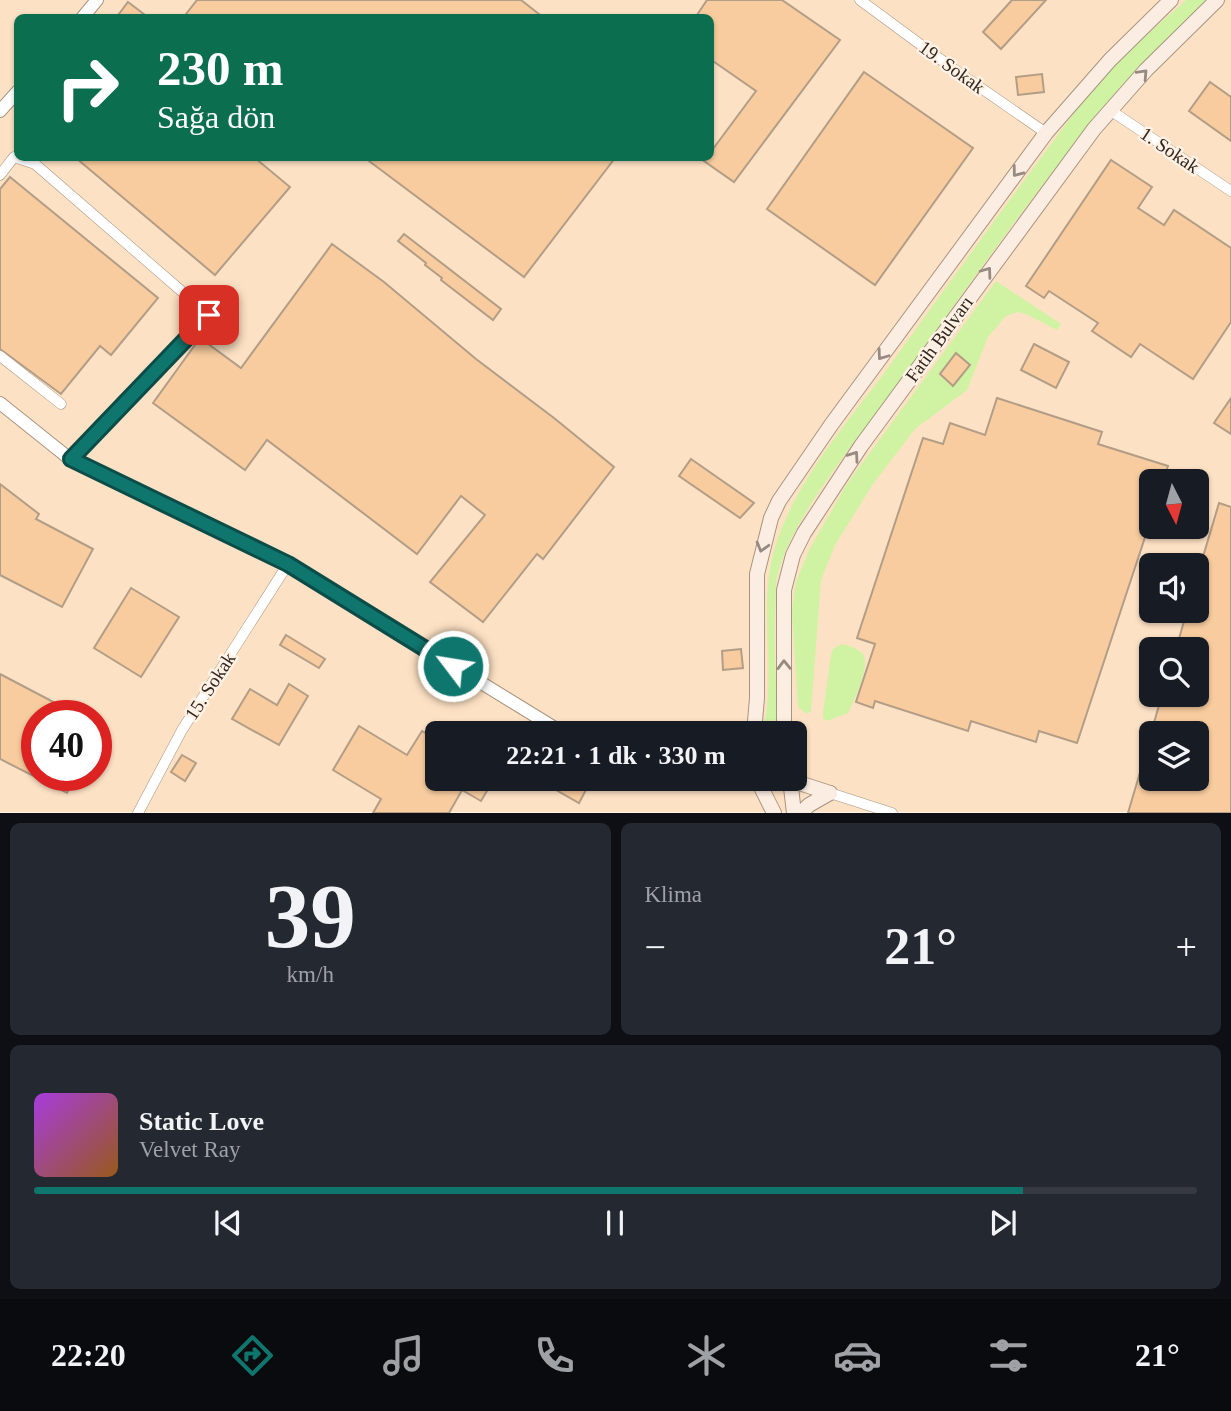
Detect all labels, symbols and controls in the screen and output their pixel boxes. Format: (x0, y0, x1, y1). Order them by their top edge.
street label: 19. Sokak (915, 36, 989, 98)
text: 230 m (157, 41, 284, 96)
icon: right (42, 42, 133, 133)
one-way arrow (1134, 69, 1147, 82)
text: Sağa dön (157, 99, 275, 135)
street label: 1. Sokak (1137, 123, 1204, 178)
one-way arrow (1012, 164, 1025, 177)
one-way arrow (979, 267, 992, 280)
pin (179, 285, 239, 345)
street label: Fatih Bulvarı (901, 292, 977, 386)
icon: arrive (190, 296, 228, 334)
one-way arrow (878, 347, 890, 360)
one-way arrow (846, 451, 858, 464)
north arrow (1139, 469, 1209, 539)
map controls (1139, 469, 1209, 791)
one-way arrow (756, 541, 771, 553)
button: sound (1139, 553, 1209, 623)
position arrow (416, 629, 490, 703)
button: search (1139, 637, 1209, 707)
street label: 15. Sokak (180, 648, 240, 724)
one-way arrow (776, 659, 792, 670)
speed limit sign: 40 (21, 700, 112, 791)
button: layers (1139, 721, 1209, 791)
text: 22:21 · 1 dk · 330 m (506, 741, 726, 770)
text: 39 (265, 866, 356, 967)
text: Klima (645, 882, 702, 907)
text: 21° (884, 918, 957, 975)
text: − (645, 926, 666, 968)
text: + (1176, 926, 1197, 968)
text: km/h (287, 962, 334, 987)
text: Static Love (139, 1107, 264, 1136)
text: Velvet Ray (139, 1137, 241, 1162)
icon: previous (209, 1204, 247, 1242)
icon: pause (596, 1204, 634, 1242)
icon: next (984, 1204, 1022, 1242)
icon: directions (228, 1331, 277, 1380)
icon: music (379, 1331, 428, 1380)
icon: phone (530, 1331, 579, 1380)
icon: climate (682, 1331, 731, 1380)
icon: car (833, 1331, 882, 1380)
icon: filters (984, 1331, 1033, 1380)
text: 22:20 (51, 1337, 126, 1373)
text: 21° (1135, 1337, 1180, 1373)

